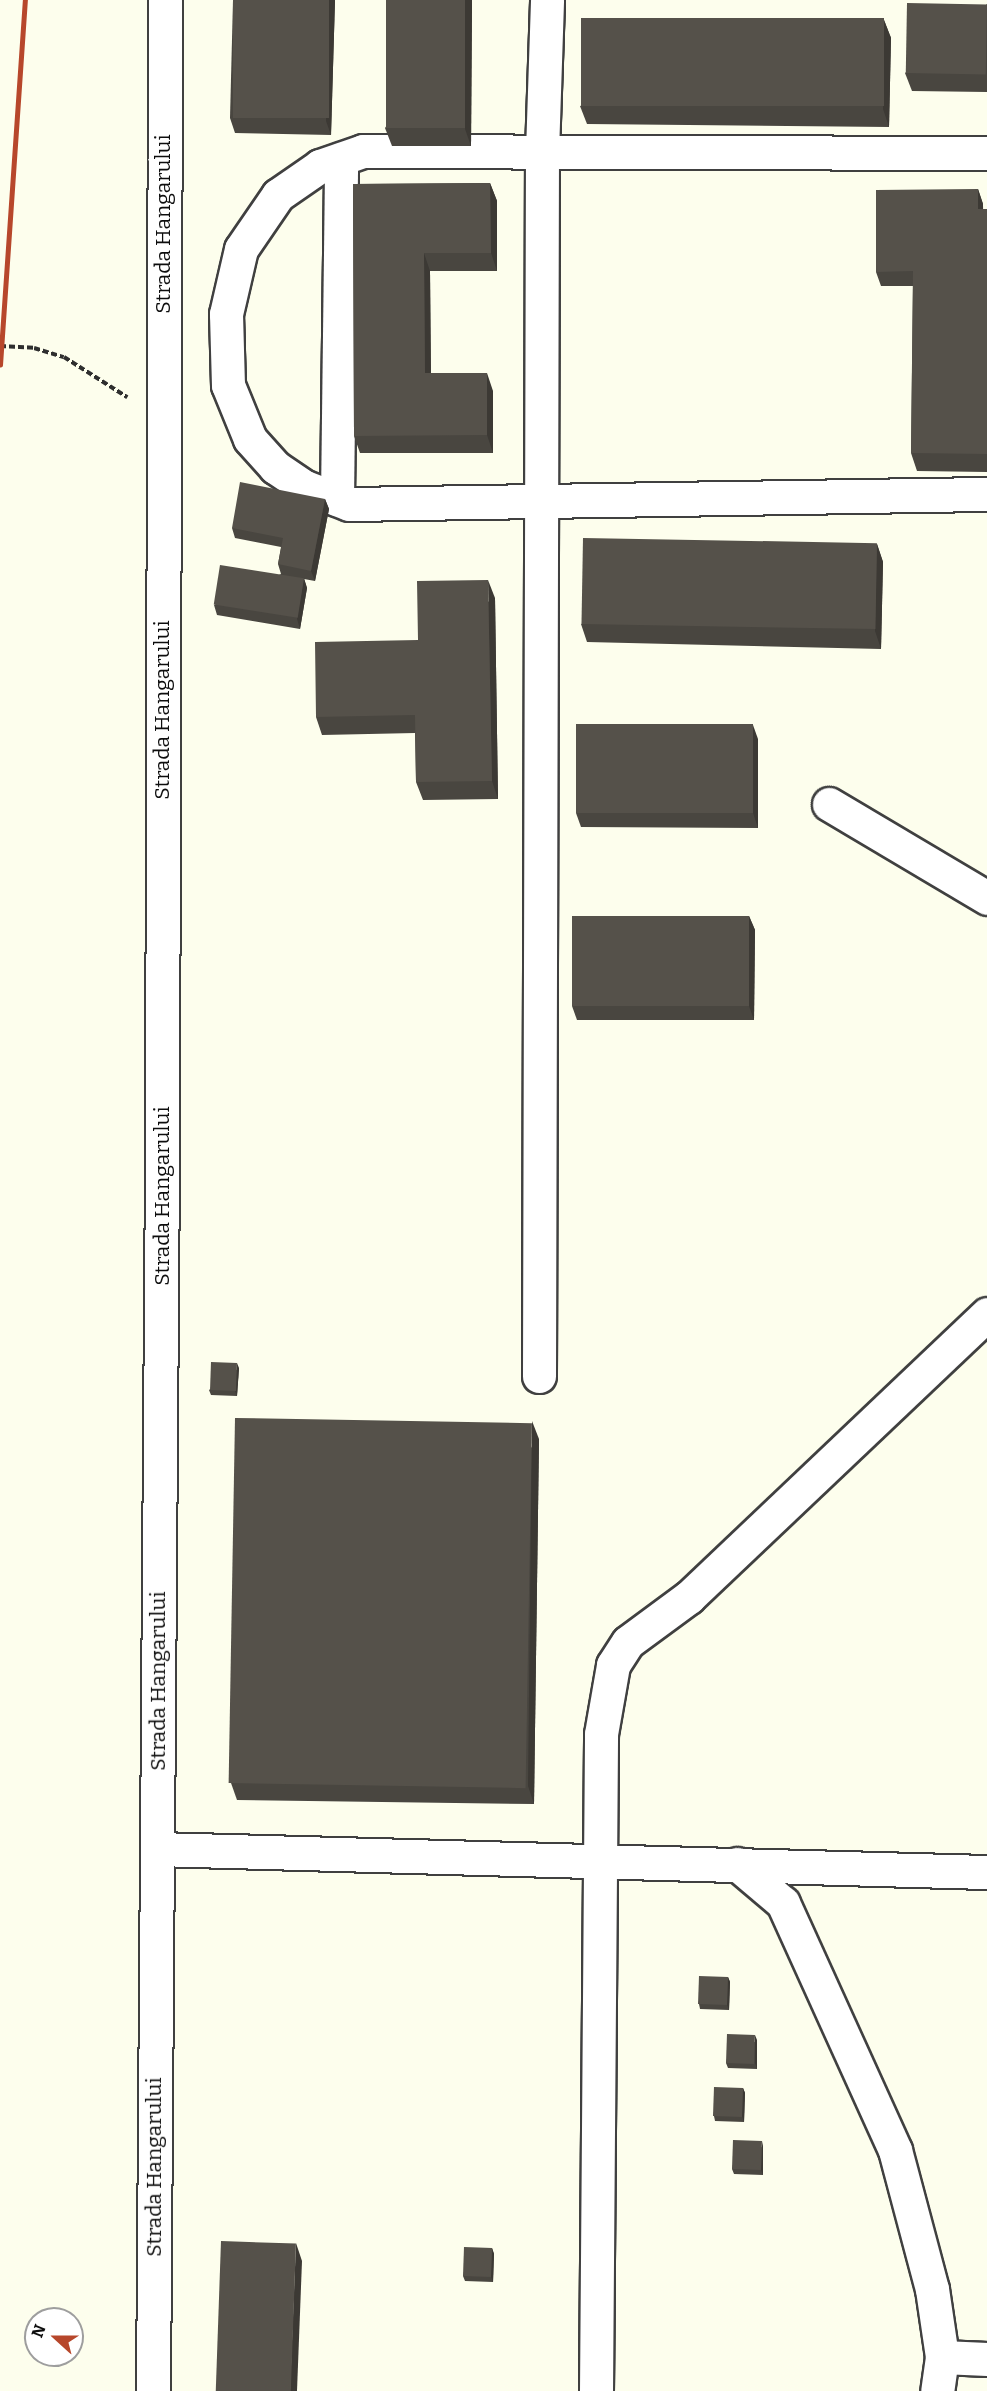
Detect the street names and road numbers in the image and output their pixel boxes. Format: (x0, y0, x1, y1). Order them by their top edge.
street label: Strada Hangarului (150, 134, 176, 314)
street label: Strada Hangarului (149, 620, 175, 800)
street label: Strada Hangarului (149, 1106, 175, 1286)
street label: Strada Hangarului (145, 1591, 171, 1771)
street label: Strada Hangarului (141, 2077, 167, 2257)

